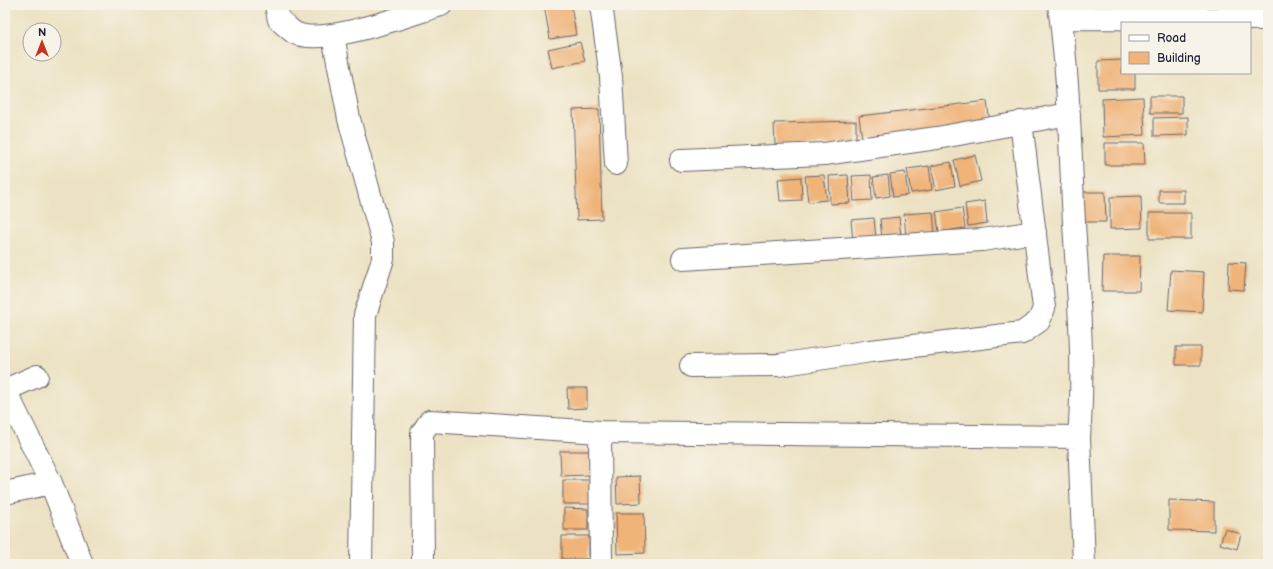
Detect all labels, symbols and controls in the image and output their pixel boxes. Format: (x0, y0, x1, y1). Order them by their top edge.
north arrow (22, 22, 62, 62)
legend (1121, 22, 1251, 74)
text: N (38, 26, 46, 39)
text: Road (1157, 31, 1186, 46)
text: Building (1157, 51, 1201, 66)

